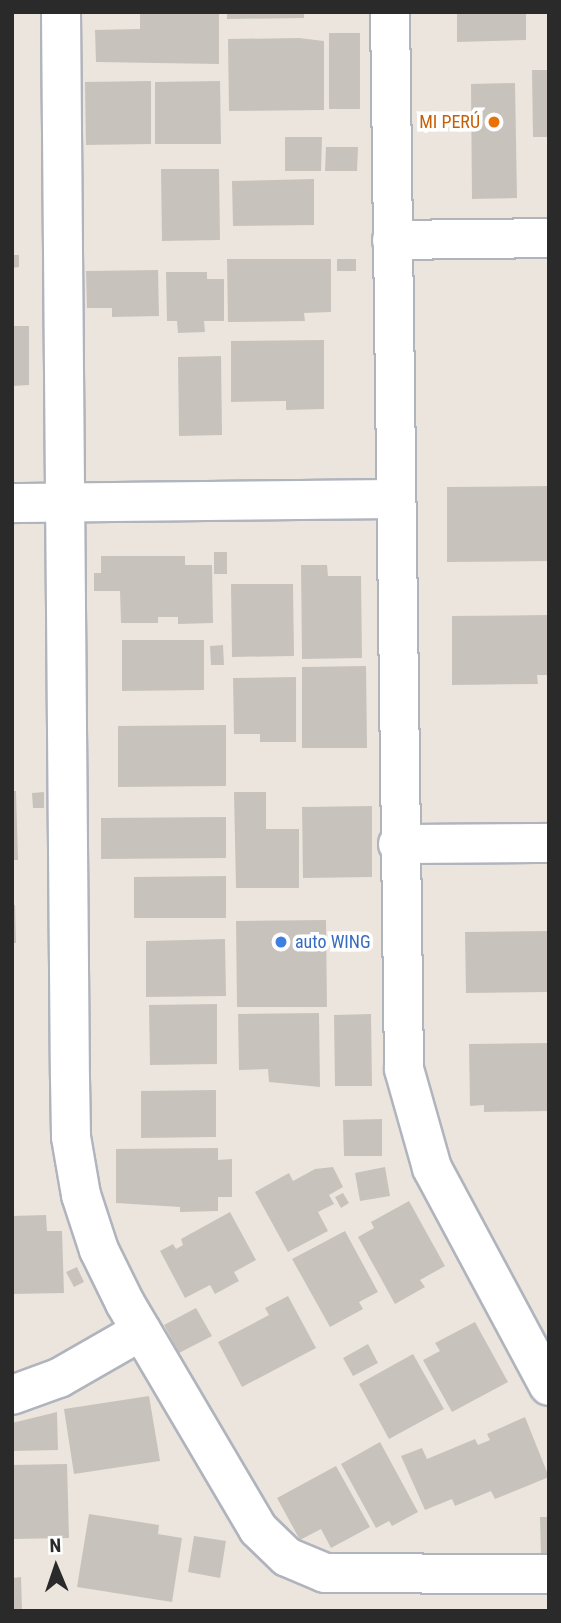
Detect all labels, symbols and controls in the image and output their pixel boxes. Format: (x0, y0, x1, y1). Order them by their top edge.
place label: MI PERÚ (419, 111, 480, 133)
marker: MI PERÚ (486, 114, 502, 130)
place label: auto WING (295, 931, 371, 953)
marker: auto WING (273, 934, 289, 950)
north arrow (21, 1532, 91, 1602)
text: N (49, 1534, 61, 1557)

